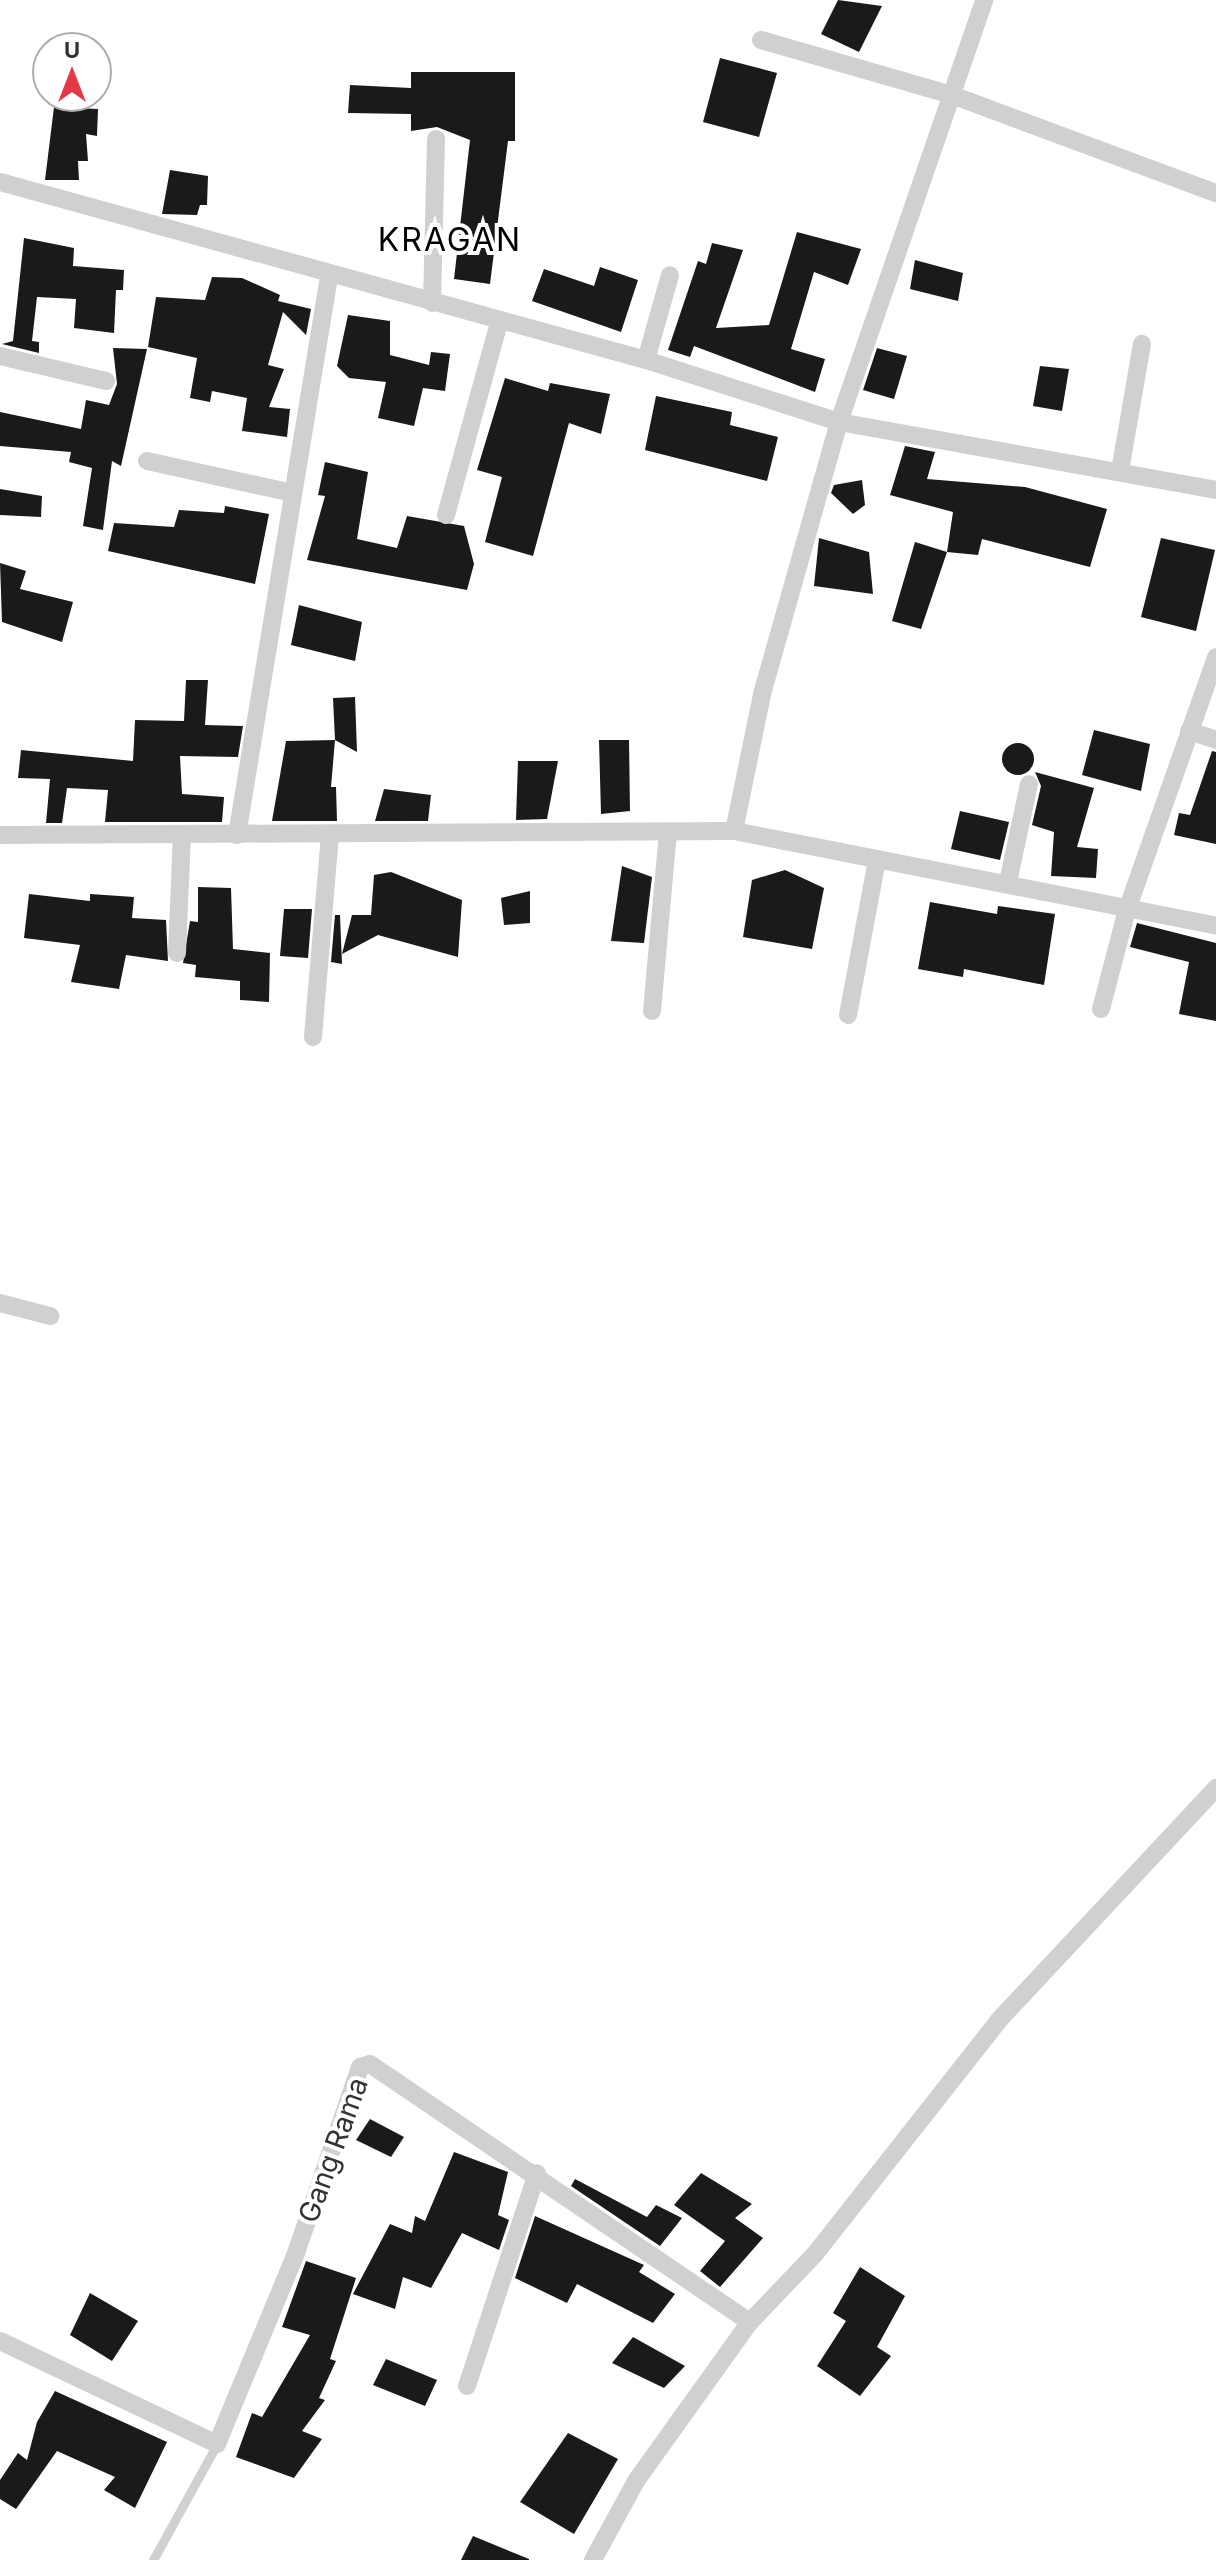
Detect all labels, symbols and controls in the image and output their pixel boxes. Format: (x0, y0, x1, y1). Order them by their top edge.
north arrow (32, 32, 112, 112)
text: U (64, 37, 80, 63)
district label: KRAGAN (378, 221, 522, 259)
street label: Gang Rama (291, 2073, 375, 2227)

